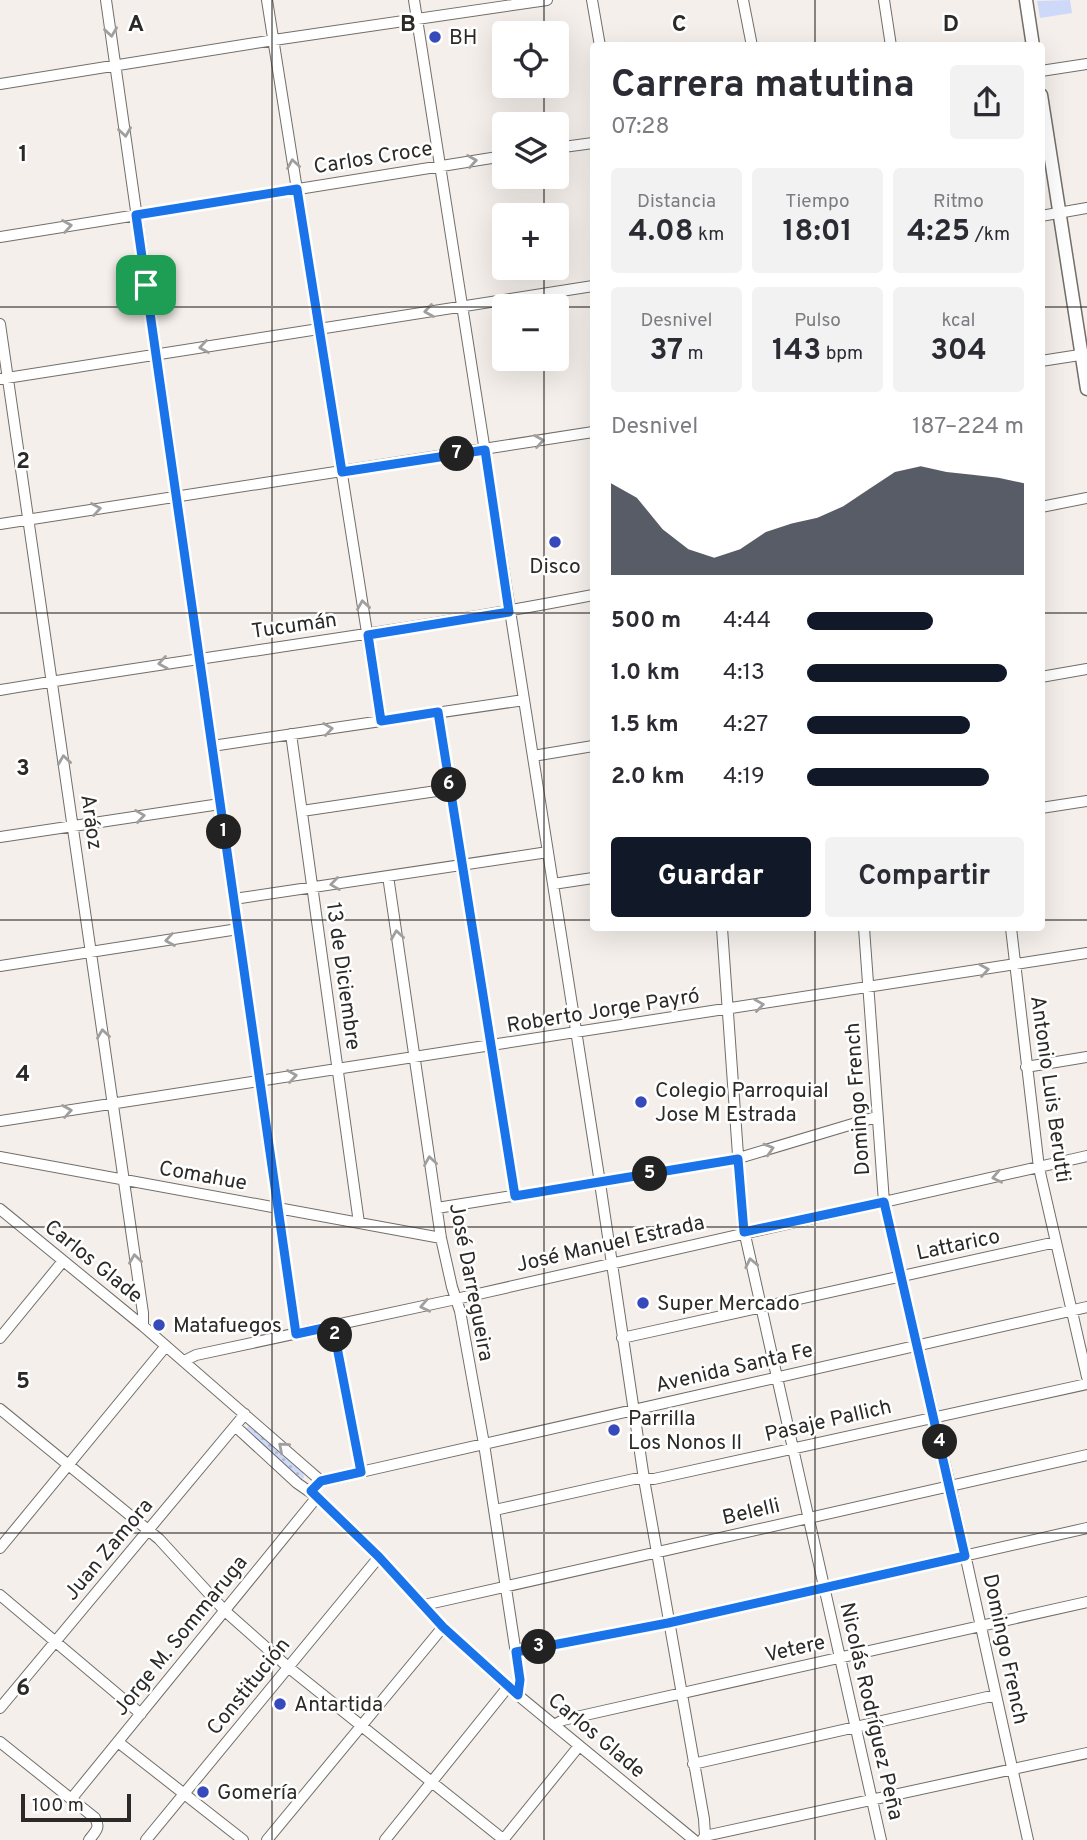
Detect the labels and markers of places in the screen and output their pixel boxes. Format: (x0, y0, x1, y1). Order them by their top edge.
place label: BH (449, 25, 477, 52)
marker: BH (427, 29, 443, 45)
pin (116, 255, 176, 315)
pin: 7 (440, 436, 475, 472)
marker: Disco (547, 534, 563, 550)
place label: Disco (529, 554, 581, 581)
pin: 6 (432, 768, 466, 802)
pin: 1 (206, 814, 242, 850)
place label: Colegio Parroquial Jose M Estrada (655, 1078, 829, 1129)
marker: Colegio Parroquial Jose M Estrada (633, 1094, 649, 1110)
pin: 5 (632, 1156, 668, 1192)
place label: Super Mercado (657, 1291, 800, 1318)
marker: Super Mercado (635, 1295, 651, 1311)
place label: Matafuegos (173, 1313, 282, 1340)
marker: Matafuegos (151, 1317, 167, 1333)
pin: 2 (318, 1318, 352, 1352)
place label: Parrilla Los Nonos ll (628, 1406, 742, 1457)
marker: Parrilla Los Nonos ll (606, 1422, 622, 1438)
pin: 4 (922, 1424, 958, 1460)
pin: 3 (522, 1630, 556, 1664)
place label: Antartida (294, 1692, 383, 1719)
marker: Antartida (272, 1696, 288, 1712)
place label: Gomería (217, 1780, 297, 1807)
marker: Gomería (195, 1784, 211, 1800)

